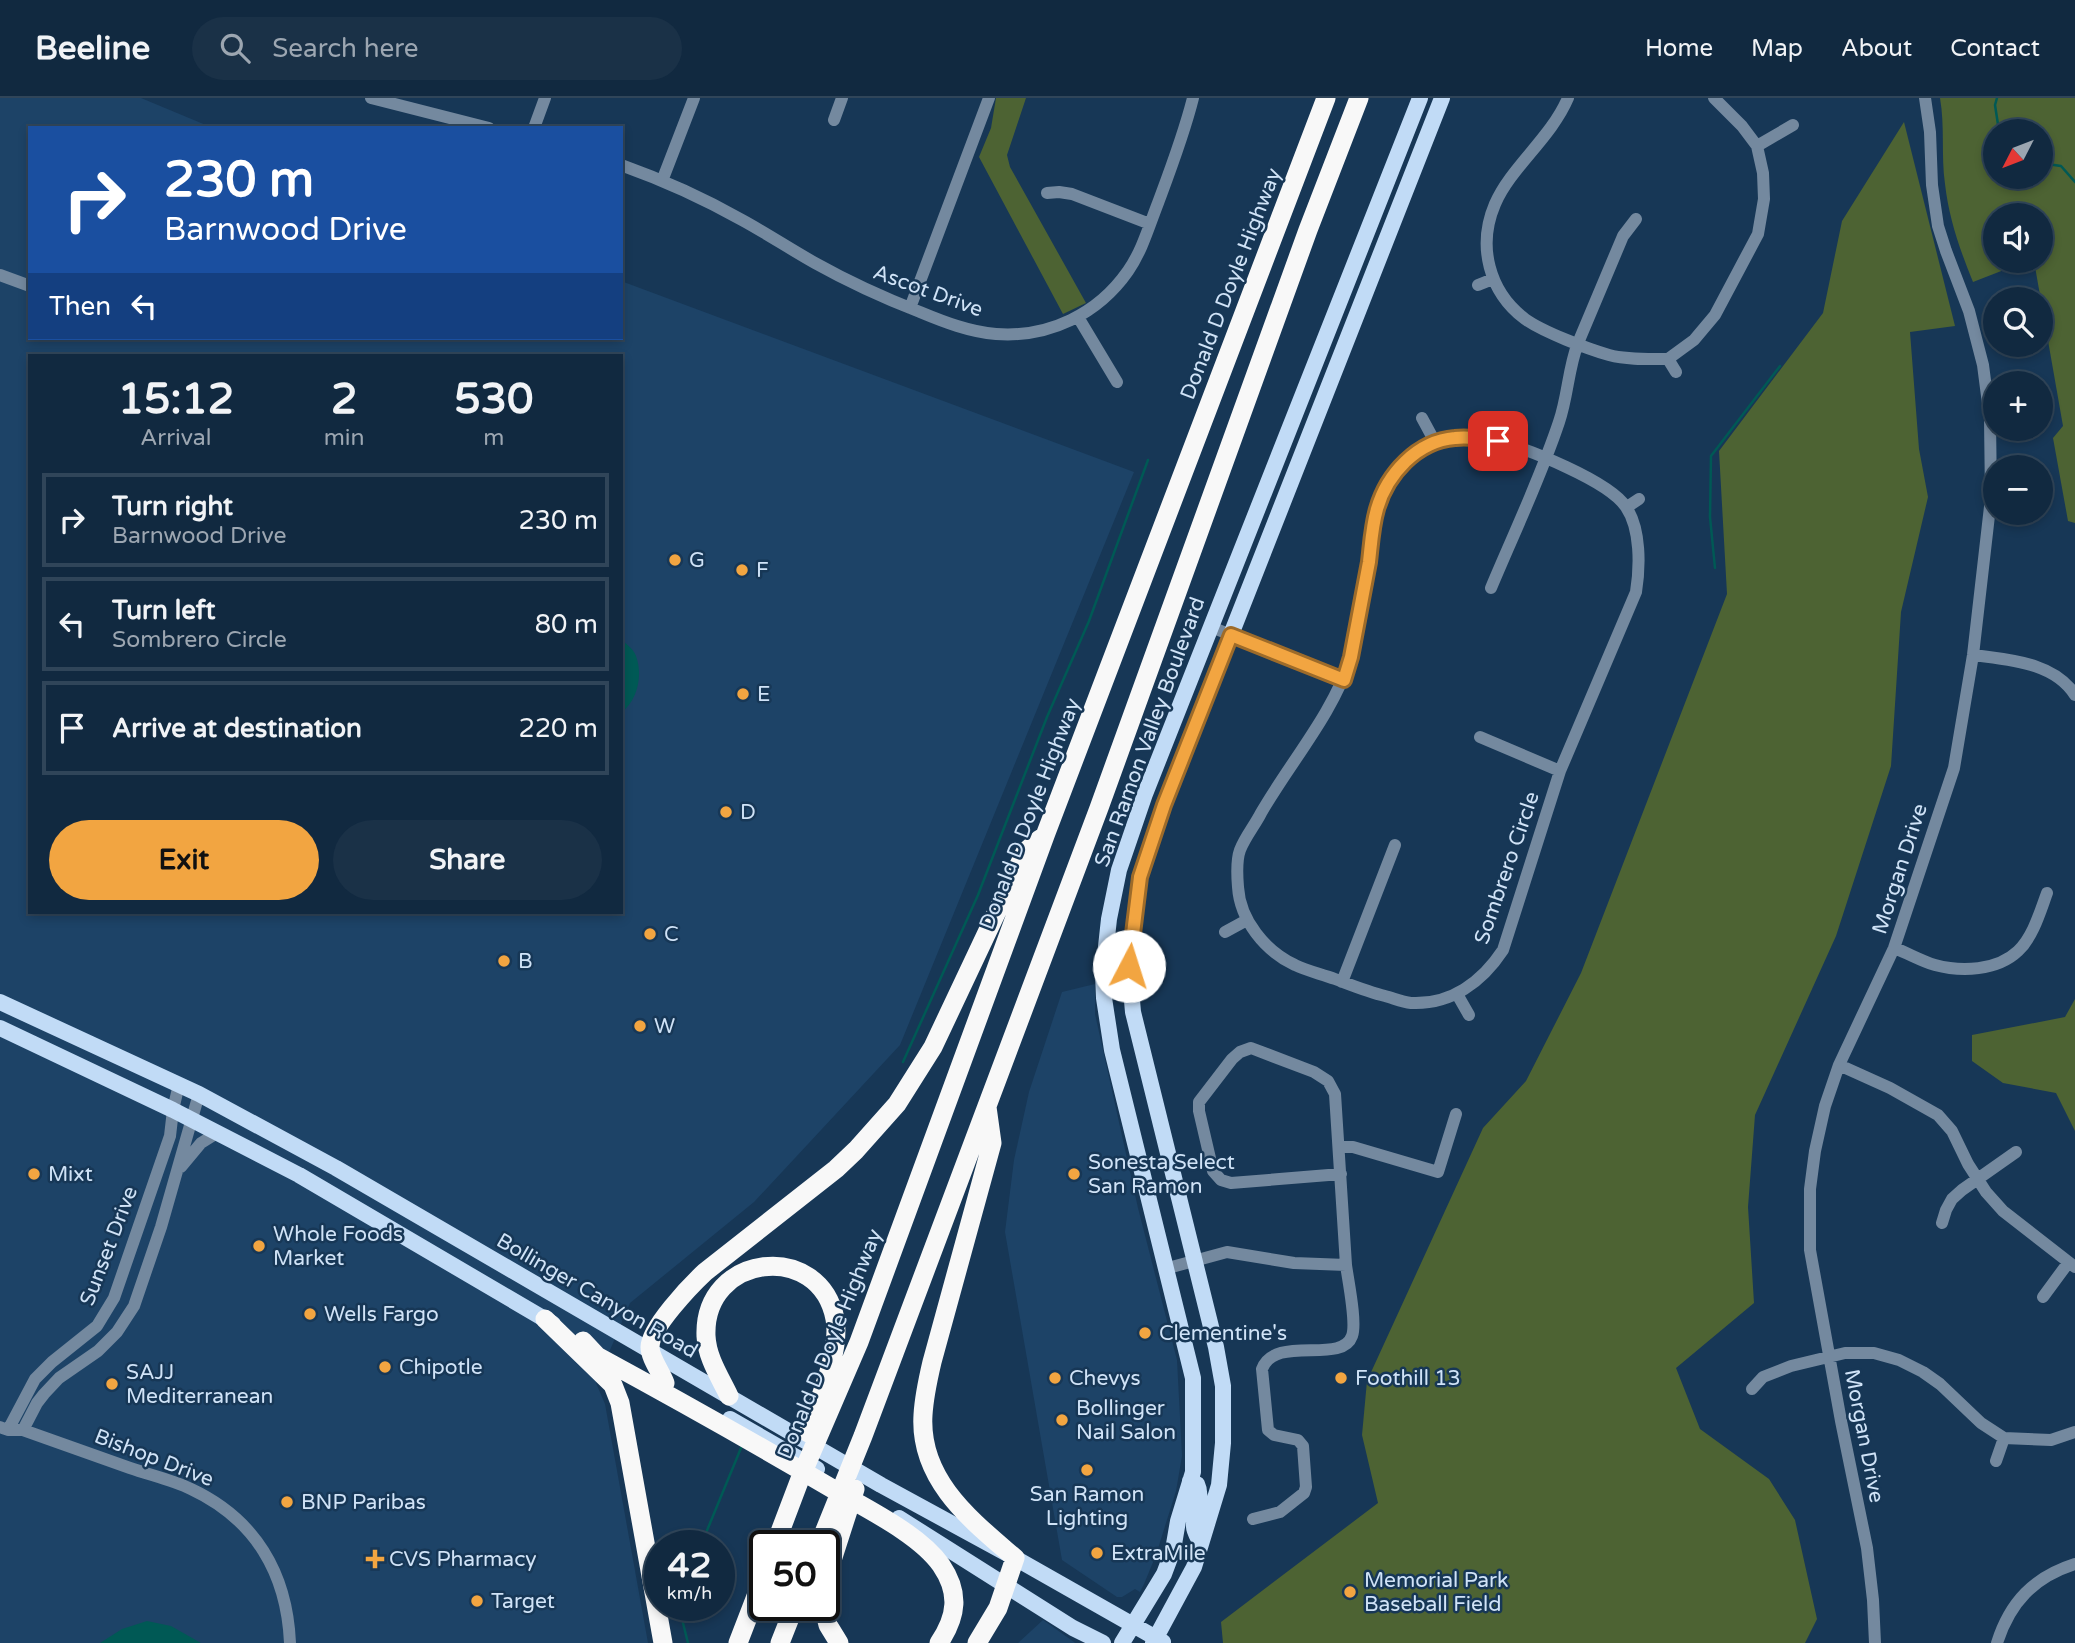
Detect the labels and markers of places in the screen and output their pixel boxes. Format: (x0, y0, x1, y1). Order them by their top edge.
pin (1468, 411, 1528, 471)
place label: G (689, 548, 705, 573)
marker: G (667, 552, 683, 568)
place label: F (756, 558, 769, 583)
marker: F (734, 562, 750, 578)
place label: E (757, 682, 770, 707)
marker: E (735, 686, 751, 702)
place label: D (740, 800, 756, 825)
marker: D (718, 804, 734, 820)
place label: C (664, 922, 679, 947)
marker: C (642, 926, 658, 942)
place label: B (518, 949, 533, 974)
marker: B (496, 953, 512, 969)
place label: W (654, 1014, 675, 1039)
marker: W (632, 1018, 648, 1034)
place label: Sonesta Select San Ramon (1088, 1150, 1235, 1199)
place label: Mixt (48, 1162, 93, 1187)
marker: Mixt (26, 1166, 42, 1182)
marker: Sonesta Select San Ramon (1066, 1166, 1082, 1182)
place label: Whole Foods Market (273, 1222, 403, 1271)
marker: Whole Foods Market (251, 1238, 267, 1254)
place label: Wells Fargo (324, 1302, 439, 1327)
marker: Wells Fargo (302, 1306, 318, 1322)
place label: Clementine's (1159, 1321, 1287, 1346)
marker: Clementine's (1137, 1325, 1153, 1341)
place label: Chipotle (399, 1355, 483, 1380)
marker: Chipotle (377, 1359, 393, 1375)
place label: SAJJ Mediterranean (126, 1360, 273, 1409)
place label: Chevys (1069, 1366, 1141, 1391)
place label: Foothill 13 (1355, 1366, 1461, 1391)
marker: Chevys (1047, 1370, 1063, 1386)
marker: Foothill 13 (1333, 1370, 1349, 1386)
marker: SAJJ Mediterranean (104, 1376, 120, 1392)
place label: Bollinger Nail Salon (1076, 1396, 1176, 1445)
marker: Bollinger Nail Salon (1054, 1412, 1070, 1428)
marker: San Ramon Lighting (1079, 1462, 1095, 1478)
place label: San Ramon Lighting (1030, 1482, 1144, 1531)
place label: BNP Paribas (301, 1490, 426, 1515)
marker: BNP Paribas (279, 1494, 295, 1510)
place label: ExtraMile (1111, 1541, 1206, 1566)
marker: ExtraMile (1089, 1545, 1105, 1561)
place label: CVS Pharmacy (389, 1547, 537, 1572)
marker: CVS Pharmacy (367, 1551, 383, 1567)
place label: Memorial Park Baseball Field (1364, 1568, 1509, 1617)
marker: Memorial Park Baseball Field (1342, 1584, 1358, 1600)
place label: Target (491, 1589, 555, 1614)
marker: Target (469, 1593, 485, 1609)

